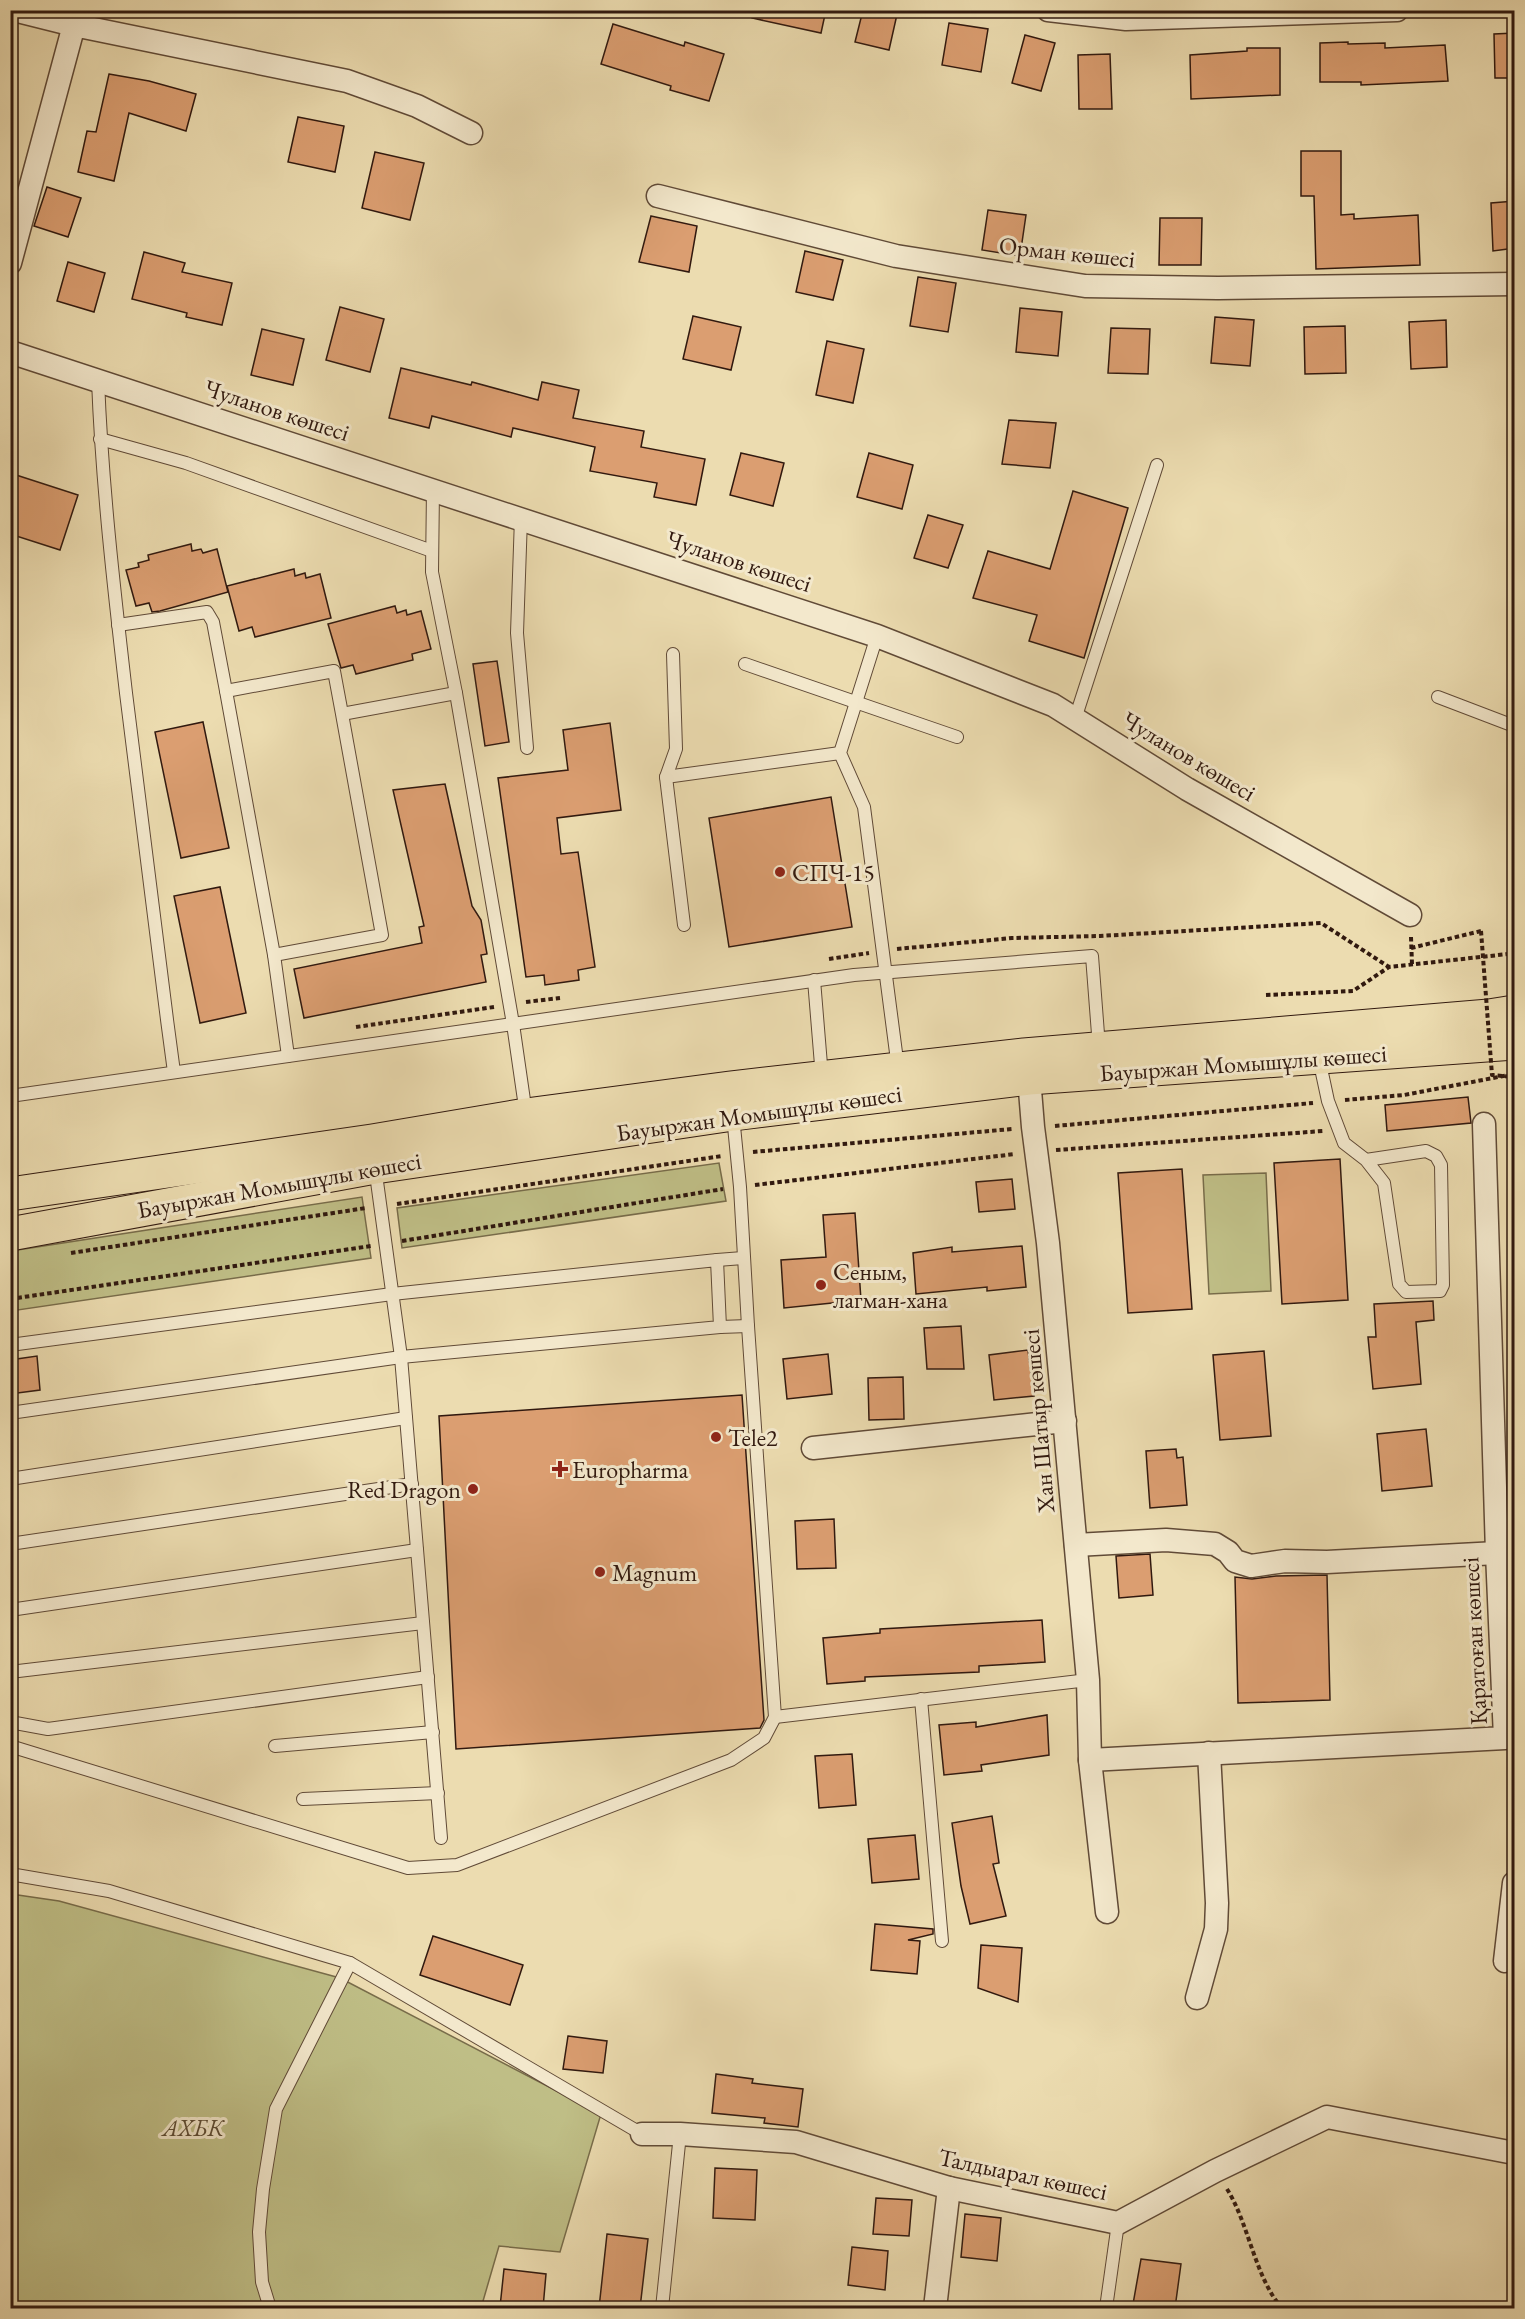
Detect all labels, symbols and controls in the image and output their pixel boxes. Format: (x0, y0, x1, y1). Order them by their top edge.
street label: Орман көшесі (997, 229, 1137, 275)
street label: Чуланов көшесі (200, 372, 354, 448)
street label: Чуланов көшесі (662, 523, 816, 599)
street label: Чуланов көшесі (1116, 704, 1262, 808)
place label: СПЧ-15 (792, 857, 875, 888)
marker: СПЧ-15 (773, 865, 787, 879)
street label: Бауыржан Момышұлы көшесі (1098, 1037, 1388, 1089)
street label: Бауыржан Момышұлы көшесі (614, 1078, 904, 1148)
street label: Бауыржан Момышұлы көшесі (134, 1145, 424, 1225)
place label: Сеным, лагман-хана (833, 1256, 948, 1315)
marker: Сеным, лагман-хана (814, 1278, 828, 1292)
street label: Хан Шатыр көшесі (1015, 1328, 1062, 1515)
place label: Tele2 (728, 1422, 778, 1453)
marker: Tele2 (709, 1430, 723, 1444)
place label: Europharma (572, 1454, 689, 1485)
marker: Europharma (553, 1462, 567, 1476)
place label: Red Dragon (347, 1474, 461, 1505)
marker: Red Dragon (466, 1482, 480, 1496)
street label: Қаратоған көшесі (1454, 1556, 1494, 1726)
place label: Magnum (612, 1557, 697, 1588)
marker: Magnum (593, 1565, 607, 1579)
park label: АХБК (160, 2112, 225, 2143)
street label: Талдыарал көшесі (936, 2141, 1110, 2207)

